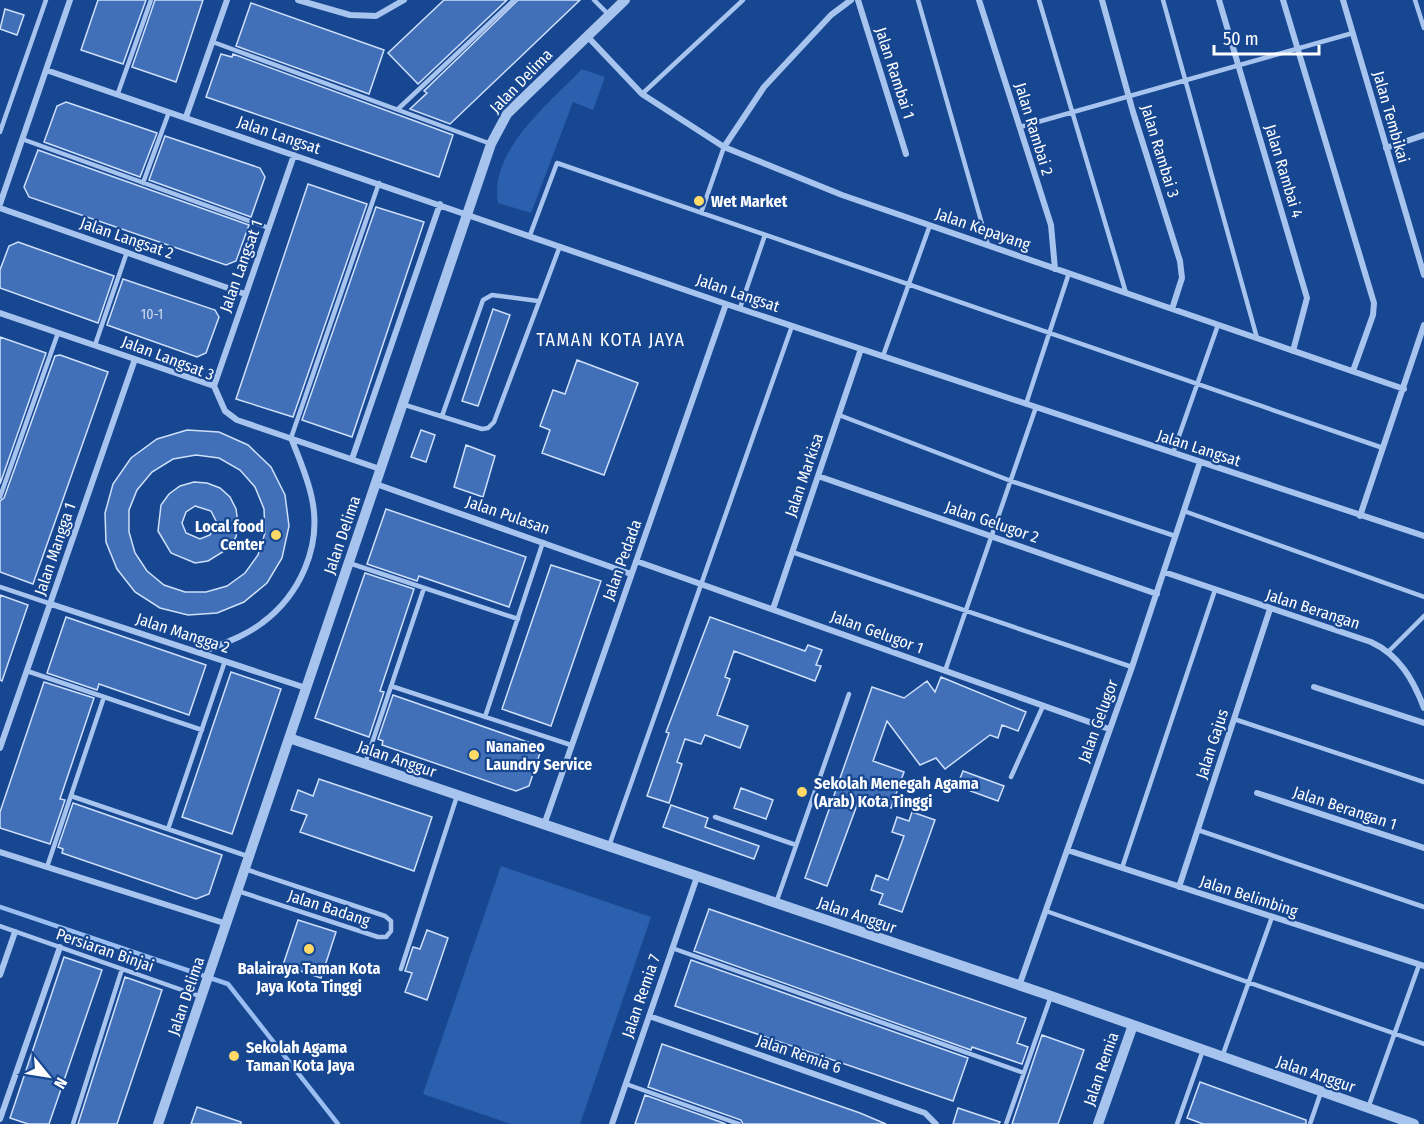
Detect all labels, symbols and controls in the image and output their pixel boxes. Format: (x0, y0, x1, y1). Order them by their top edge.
scale bar (1214, 18, 1319, 56)
street label: Jalan Rambai 1 (871, 25, 919, 121)
text: 50 m (1223, 28, 1259, 50)
street label: Jalan Delima (486, 45, 556, 117)
street label: Jalan Tembikai (1369, 69, 1413, 165)
street label: Jalan Rambai 2 (1011, 80, 1057, 178)
street label: Jalan Rambai 3 (1137, 102, 1183, 200)
street label: Jalan Langsat (235, 112, 324, 158)
street label: Jalan Rambai 4 (1261, 122, 1307, 220)
place label: Wet Market (711, 192, 788, 211)
marker: Wet Market (692, 194, 706, 208)
street label: Jalan Kepayang (933, 204, 1033, 254)
street label: Jalan Langsat 2 (78, 213, 176, 263)
street label: Jalan Langsat 1 (216, 217, 266, 315)
street label: Jalan Langsat (694, 270, 783, 316)
house number: 10-1 (141, 306, 163, 323)
district label: TAMAN KOTA JAYA (537, 329, 685, 351)
street label: Jalan Langsat 3 (119, 332, 217, 384)
street label: Jalan Langsat (1155, 426, 1244, 471)
street label: Jalan Markisa (781, 431, 827, 519)
street label: Jalan Pulasan (464, 492, 552, 538)
street label: Jalan Delima (320, 493, 364, 577)
street label: Jalan Gelugor 2 (943, 497, 1041, 547)
street label: Jalan Mangga 1 (30, 500, 80, 598)
place label: Local food Center (195, 517, 264, 554)
street label: Jalan Pedada (599, 517, 645, 603)
marker: Local food Center (269, 528, 283, 542)
street label: Jalan Berangan (1264, 585, 1362, 633)
street label: Jalan Gelugor 1 (828, 606, 926, 658)
street label: Jalan Mangga 2 (134, 609, 232, 657)
street label: Jalan Gelugor (1074, 676, 1122, 765)
street label: Jalan Gajus (1192, 707, 1232, 781)
street label: Jalan Anggur (355, 737, 439, 781)
place label: Nananeo Laundry Service (486, 737, 592, 774)
marker: Nananeo Laundry Service (467, 748, 481, 762)
place label: Sekolah Menegah Agama (Arab) Kota Tinggi (814, 774, 979, 811)
street label: Jalan Berangan 1 (1291, 782, 1399, 834)
marker: Sekolah Menegah Agama (Arab) Kota Tinggi (795, 785, 809, 799)
street label: Jalan Belimbing (1198, 871, 1301, 921)
street label: Jalan Badang (286, 886, 373, 930)
street label: Jalan Anggur (815, 893, 899, 937)
street label: Persiaran Binjai (54, 924, 156, 976)
marker: Balairaya Taman Kota Jaya Kota Tinggi (302, 942, 316, 956)
street label: Jalan Remia 7 (618, 951, 664, 1040)
street label: Jalan Delima (164, 954, 208, 1038)
place label: Balairaya Taman Kota Jaya Kota Tinggi (238, 959, 380, 996)
street label: Jalan Remia (1080, 1029, 1123, 1108)
street label: Jalan Remia 6 (754, 1031, 844, 1077)
place label: Sekolah Agama Taman Kota Jaya (246, 1038, 355, 1075)
north arrow (18, 1046, 78, 1106)
marker: Sekolah Agama Taman Kota Jaya (227, 1049, 241, 1063)
street label: Jalan Anggur (1274, 1052, 1358, 1096)
text: N (50, 1074, 71, 1092)

